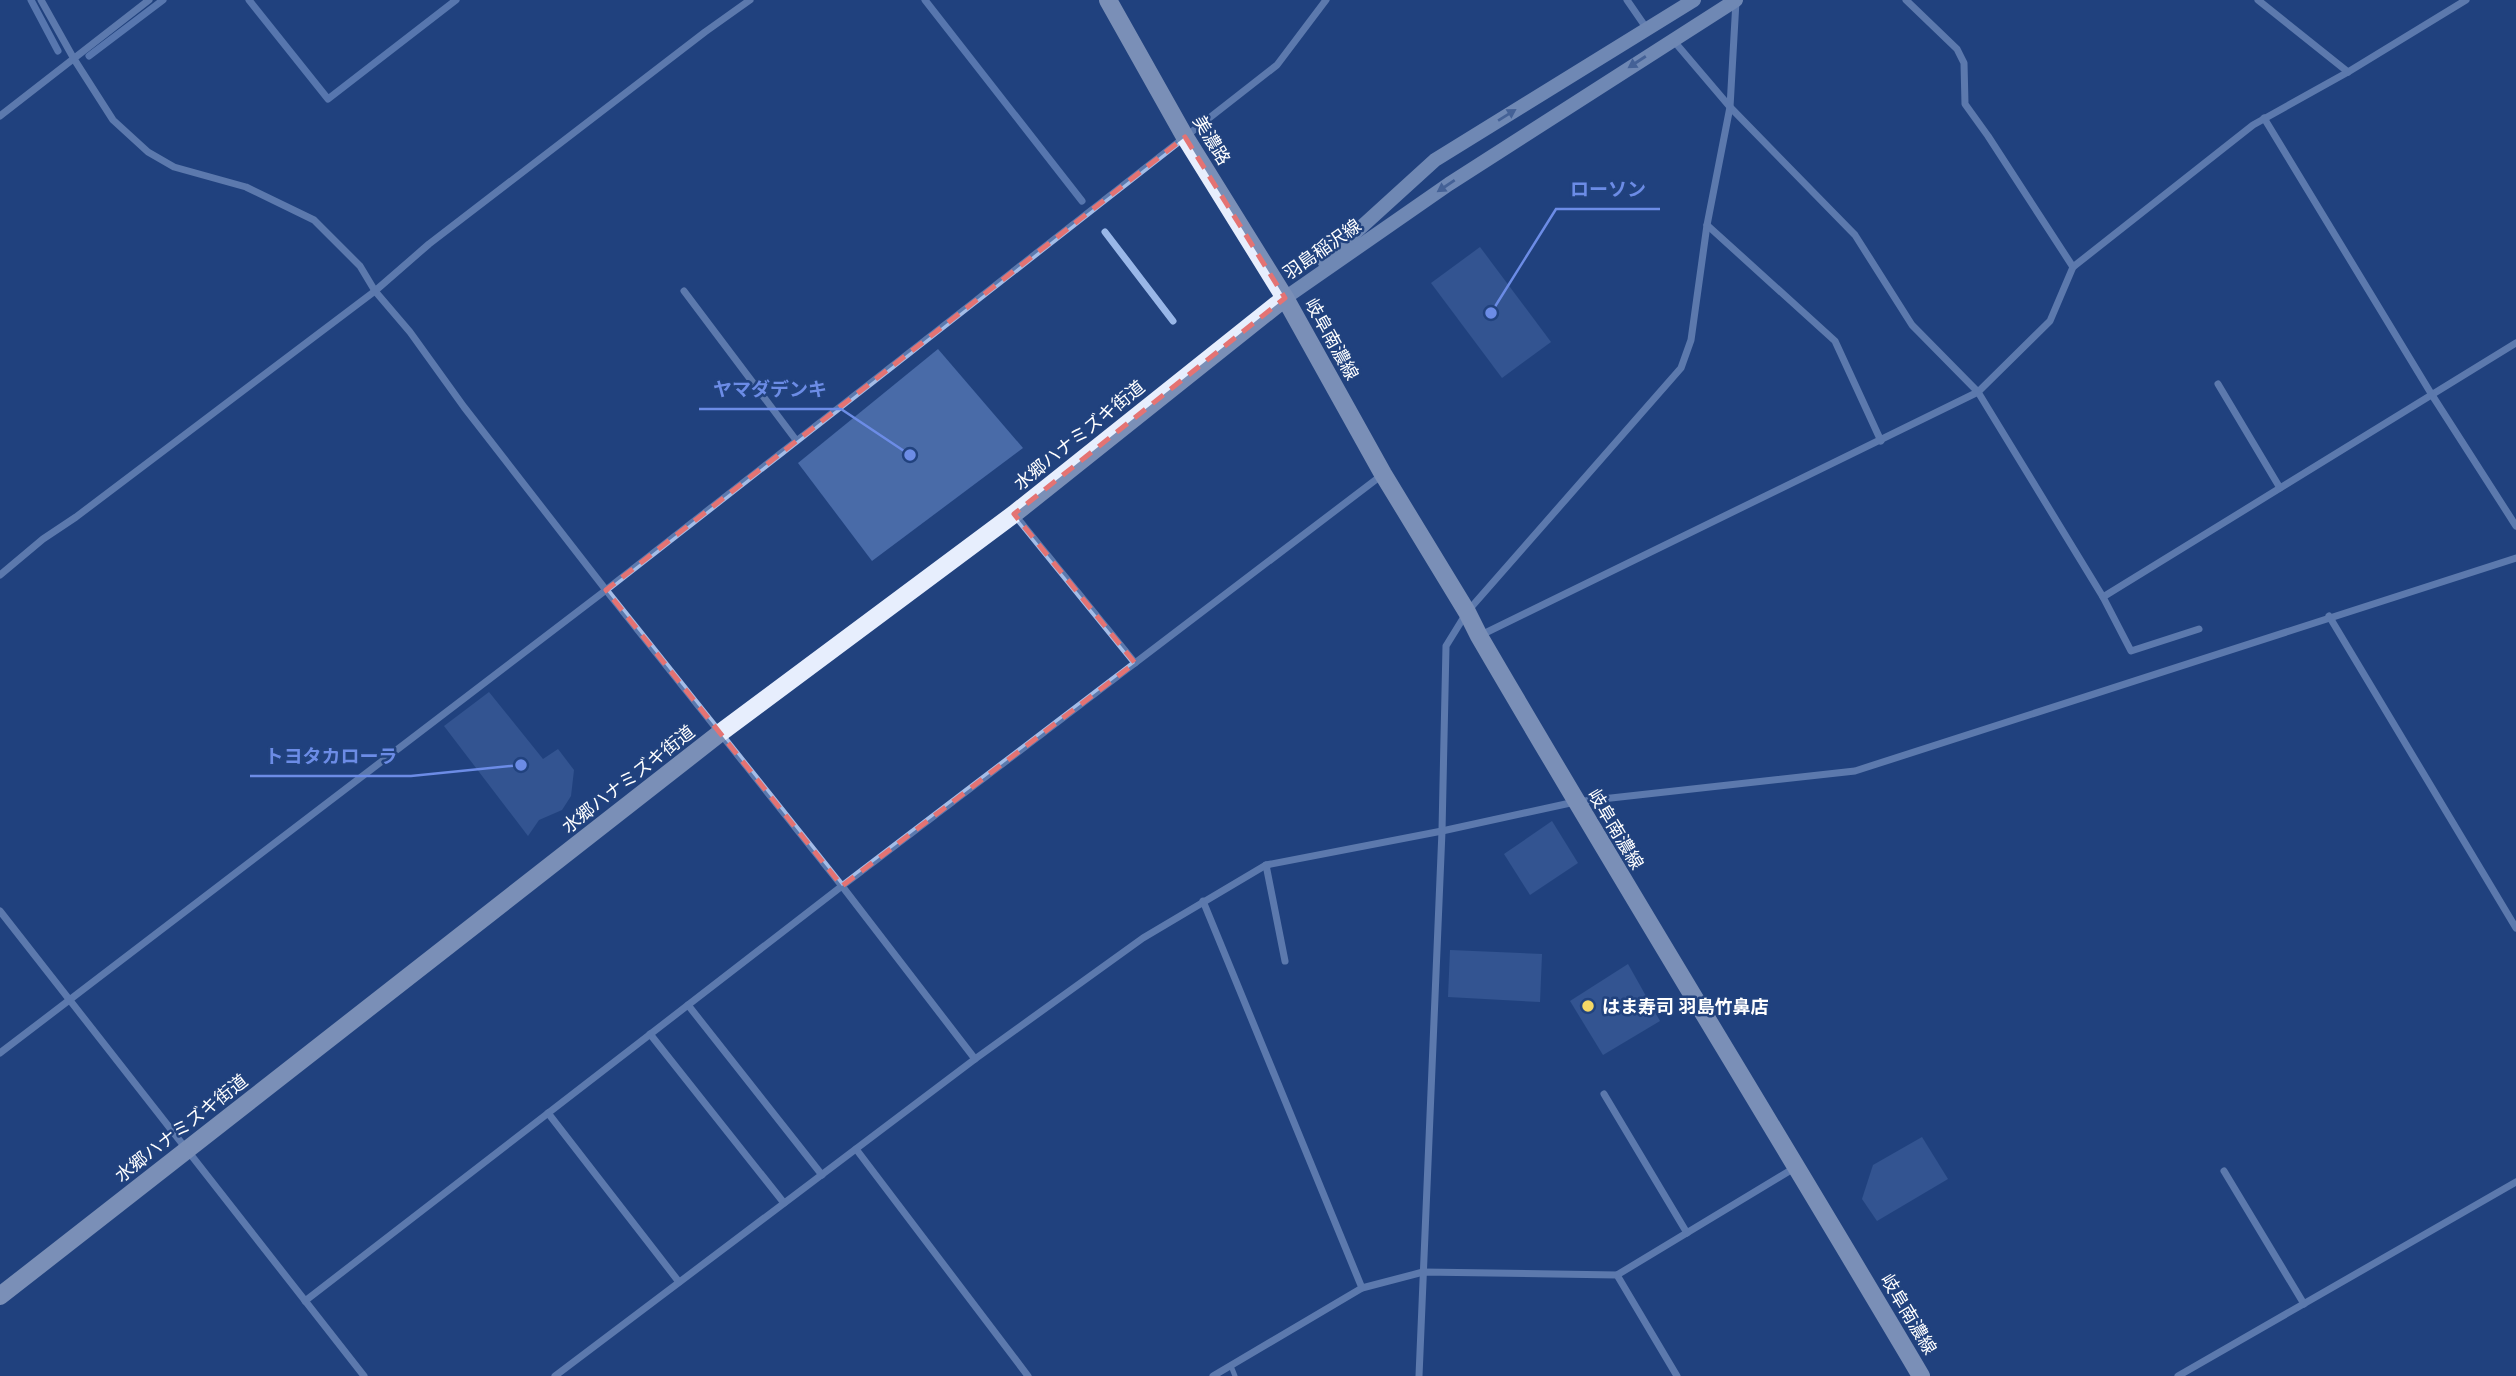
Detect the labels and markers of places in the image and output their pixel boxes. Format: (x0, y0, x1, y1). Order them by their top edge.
callout: ローソン (1556, 169, 1660, 209)
callout: ヤマダデンキ (699, 369, 841, 409)
callout: トヨタカローラ (250, 736, 411, 776)
place label: はま寿司 羽島竹鼻店 (1602, 995, 1769, 1018)
marker: はま寿司 羽島竹鼻店 (1580, 998, 1596, 1014)

